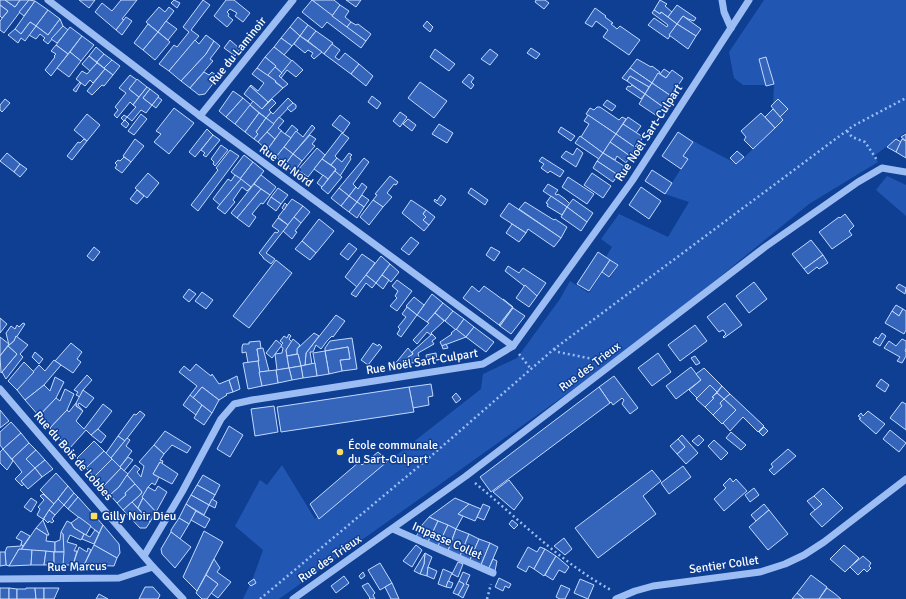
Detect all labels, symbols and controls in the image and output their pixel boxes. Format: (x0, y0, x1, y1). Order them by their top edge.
street label: Rue du Laminoir (206, 14, 270, 88)
street label: Rue Noël Sart-Culpart (612, 81, 686, 185)
street label: Rue du Nord (256, 141, 316, 191)
street label: Rue des Trieux (556, 339, 624, 395)
street label: Rue Noël Sart-Culpart (365, 346, 479, 378)
street label: Rue du Bois de Lobbes (30, 408, 116, 504)
place label: École communale du Sart-Culpart (348, 438, 438, 467)
marker: École communale du Sart-Culpart (335, 447, 345, 457)
place label: Gilly Noir Dieu (102, 509, 176, 524)
marker: Gilly Noir Dieu (89, 511, 99, 521)
street label: Impasse Collet (410, 519, 484, 563)
street label: Rue des Trieux (296, 531, 365, 586)
street label: Sentier Collet (688, 553, 760, 577)
street label: Rue Marcus (47, 559, 107, 575)

